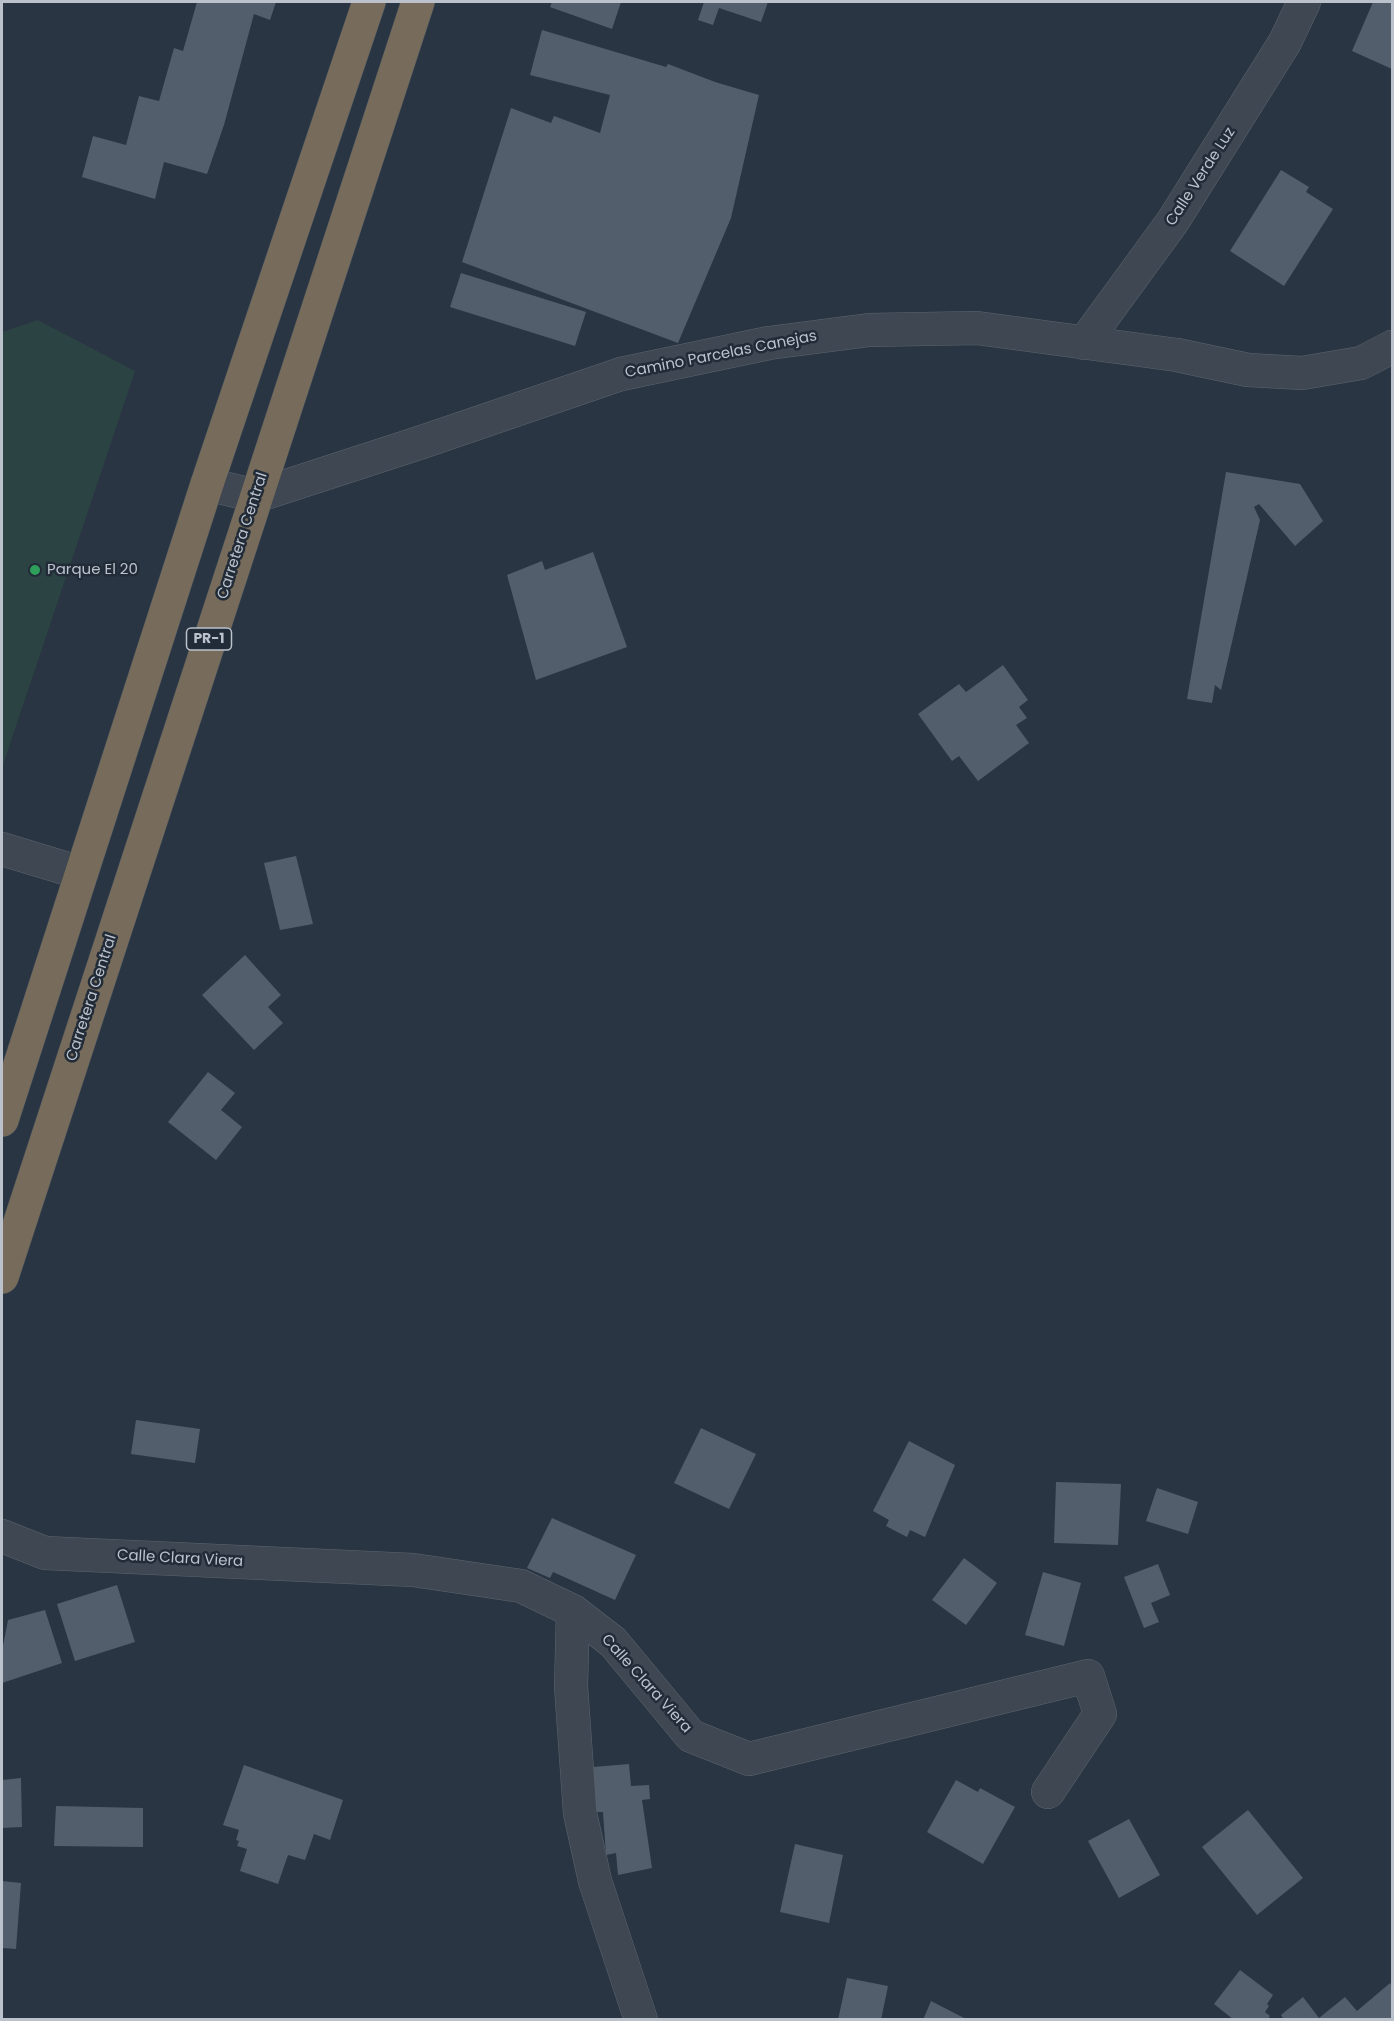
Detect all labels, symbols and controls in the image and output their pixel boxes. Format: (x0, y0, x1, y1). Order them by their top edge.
street label: Calle Verde Luz (1162, 124, 1240, 230)
street label: Camino Parcelas Canejas (624, 328, 818, 382)
street label: Carretera Central (214, 470, 272, 602)
place label: Parque El 20 (47, 561, 138, 579)
marker: Parque El 20 (28, 563, 42, 577)
road number: PR-1 (186, 628, 232, 650)
street label: Carretera Central (63, 932, 121, 1064)
street label: Calle Clara Viera (116, 1547, 244, 1571)
street label: Calle Clara Viera (597, 1631, 695, 1737)

